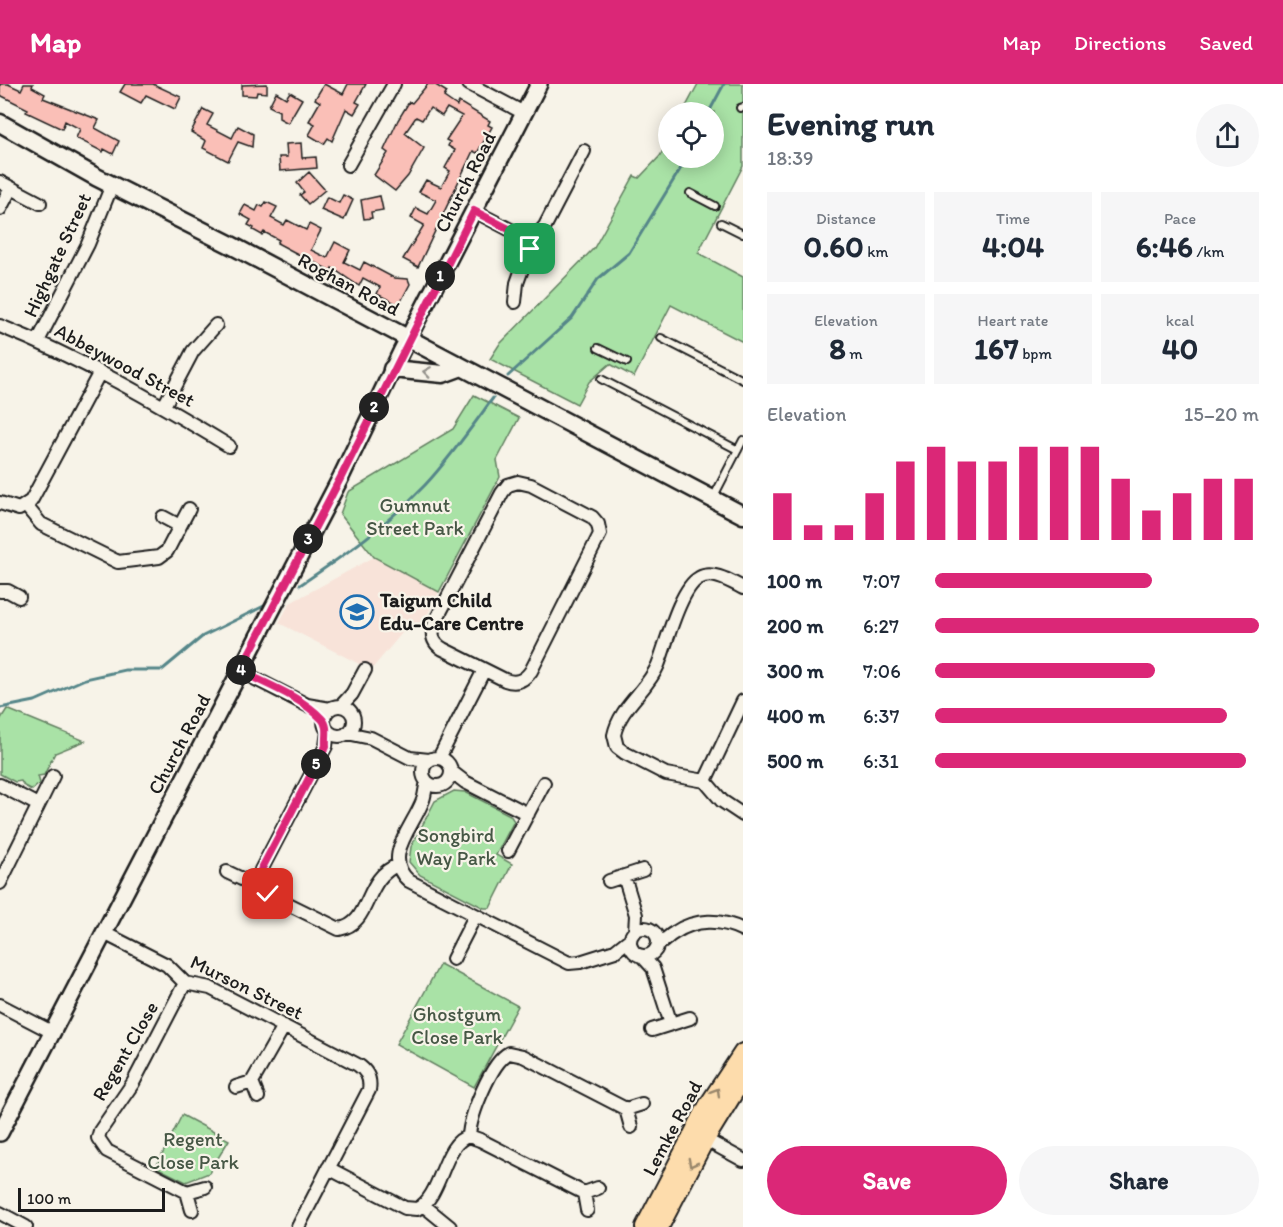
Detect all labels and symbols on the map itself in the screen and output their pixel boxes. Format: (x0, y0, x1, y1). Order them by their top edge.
street label: Church Road (429, 127, 501, 237)
street label: Highgate Street (18, 189, 96, 321)
pin (504, 223, 555, 274)
street label: Roghan Road (294, 247, 404, 321)
pin: 1 (425, 261, 455, 291)
street label: Abbeywood Street (51, 318, 199, 412)
one-way arrow (423, 366, 432, 378)
pin: 2 (359, 392, 389, 422)
park label: Gumnut Street Park (366, 493, 464, 540)
pin: 3 (293, 524, 323, 554)
place label: Taigum Child Edu-Care Centre (379, 588, 524, 635)
school or university icon: Taigum Child Edu-Care Centre (339, 594, 375, 630)
pin: 4 (226, 655, 256, 685)
street label: Church Road (143, 689, 216, 798)
pin: 5 (301, 749, 331, 779)
park label: Songbird Way Park (416, 823, 496, 870)
pin (242, 868, 293, 919)
street label: Murson Street (187, 949, 307, 1025)
street label: Regent Close (87, 997, 163, 1105)
park label: Ghostgum Close Park (411, 1002, 504, 1049)
street label: Lemke Road (637, 1076, 707, 1180)
one-way arrow (709, 1088, 721, 1098)
park label: Regent Close Park (147, 1127, 240, 1174)
one-way arrow (688, 1157, 700, 1168)
scale bar (18, 1185, 165, 1212)

